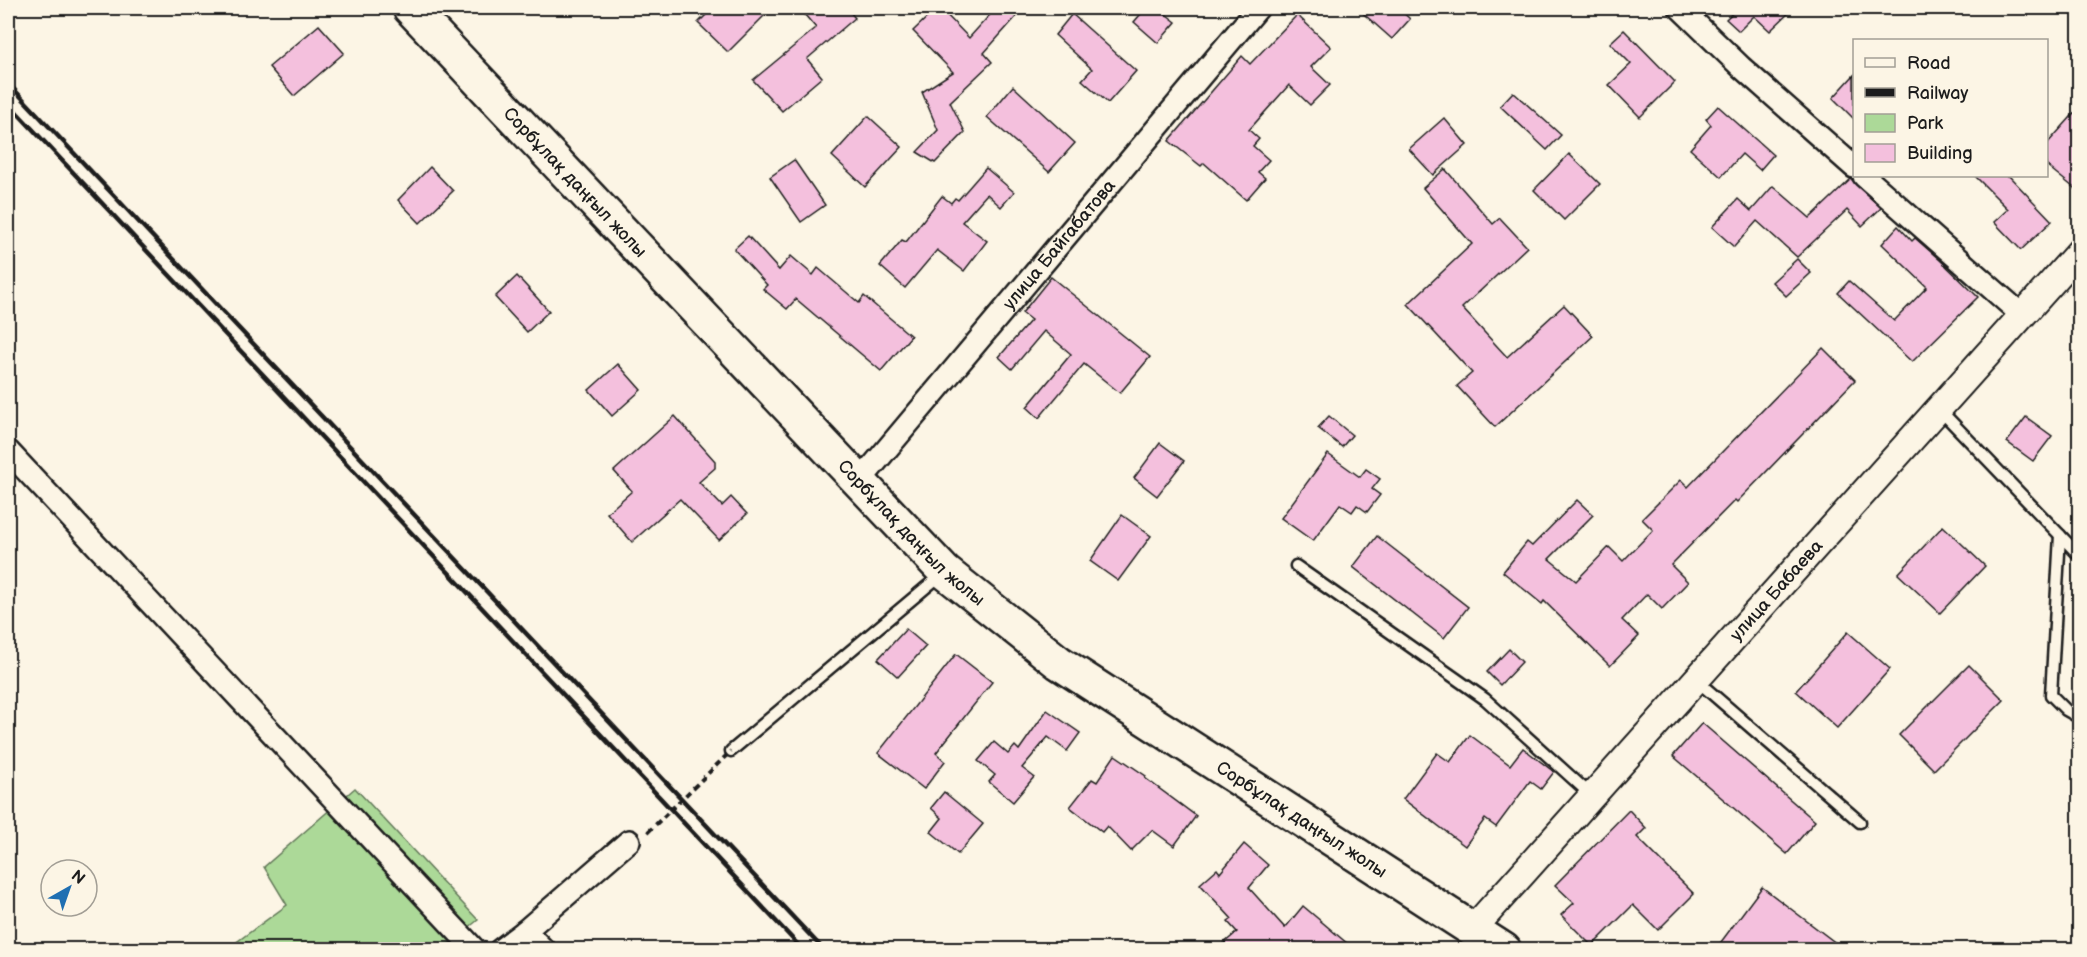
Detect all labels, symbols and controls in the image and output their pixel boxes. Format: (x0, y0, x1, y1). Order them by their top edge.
legend (1853, 39, 2048, 177)
text: Road (1907, 53, 1951, 74)
text: Railway (1907, 83, 1969, 104)
street label: Сорбұлақ даңғыл жолы (499, 103, 651, 262)
text: Park (1907, 113, 1943, 134)
text: Building (1907, 143, 1973, 164)
street label: улица Байгабатова (999, 175, 1120, 314)
street label: Сорбұлақ даңғыл жолы (833, 456, 989, 610)
street label: улица Бабаева (1726, 536, 1827, 645)
street label: Сорбұлақ даңғыл жолы (1212, 757, 1391, 883)
north arrow (39, 858, 99, 918)
text: N (67, 867, 88, 889)

